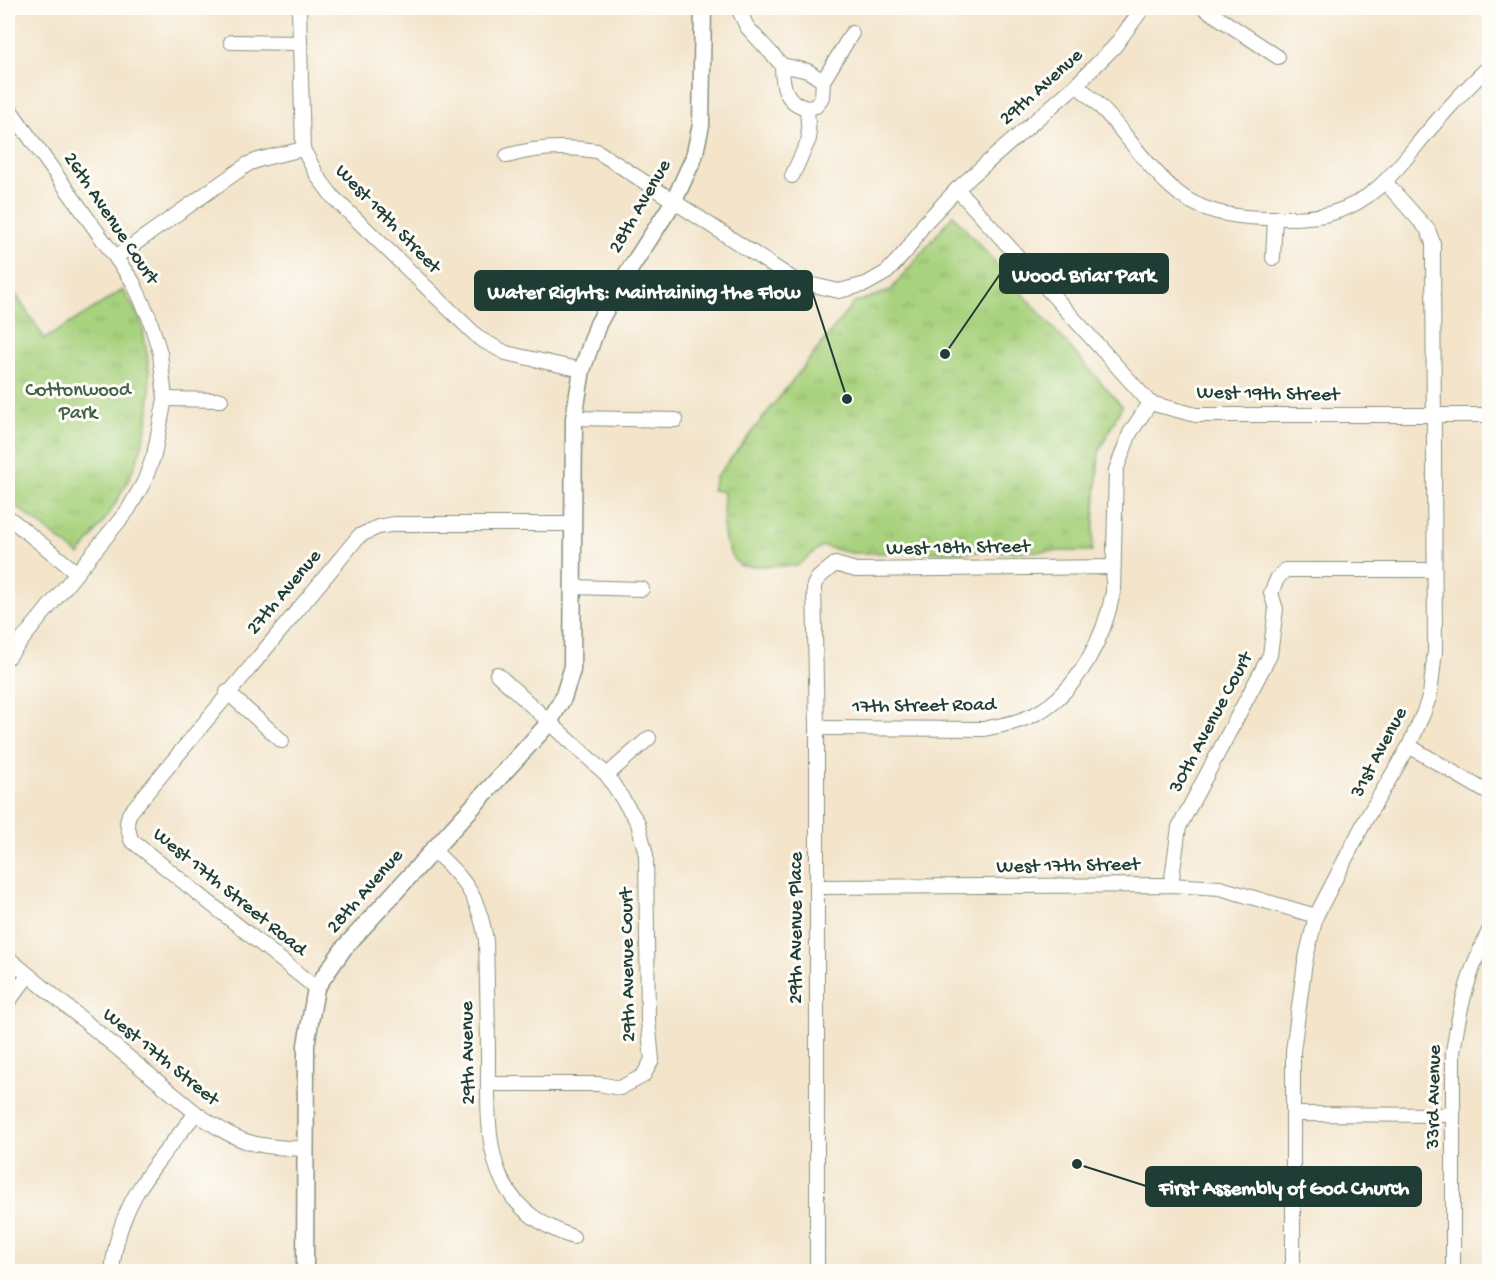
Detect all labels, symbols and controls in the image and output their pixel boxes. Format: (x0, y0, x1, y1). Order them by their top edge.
street label: 29th Avenue (996, 44, 1089, 131)
street label: 26th Avenue Court (57, 149, 164, 291)
street label: 28th Avenue (605, 155, 677, 258)
street label: West 19th Street (329, 161, 446, 281)
callout: Wood Briar Park (1000, 254, 1168, 293)
text: Wood Briar Park (1011, 265, 1159, 290)
callout: Water Rights: Maintaining the Flow (475, 271, 812, 310)
text: Water Rights: Maintaining the Flow (486, 282, 801, 307)
park label: Cottonwood Park (25, 380, 133, 426)
street label: West 19th Street (1196, 382, 1341, 408)
street label: West 18th Street (886, 536, 1032, 562)
street label: 27th Avenue (243, 545, 328, 640)
street label: 30th Avenue Court (1165, 647, 1260, 798)
street label: 17th Street Road (851, 694, 998, 720)
street label: 31st Avenue (1346, 703, 1414, 803)
street label: West 17th Street Road (147, 824, 312, 964)
street label: 28th Avenue (323, 844, 409, 939)
street label: 29th Avenue Place (786, 851, 809, 1004)
street label: West 17th Street (996, 854, 1142, 880)
street label: 29th Avenue Court (616, 886, 642, 1042)
street label: 29th Avenue (457, 1000, 481, 1105)
street label: West 17th Street (97, 1004, 224, 1113)
street label: 33rd Avenue (1423, 1044, 1447, 1150)
callout: First Assembly of God Church (1146, 1167, 1421, 1206)
text: First Assembly of God Church (1158, 1178, 1410, 1203)

